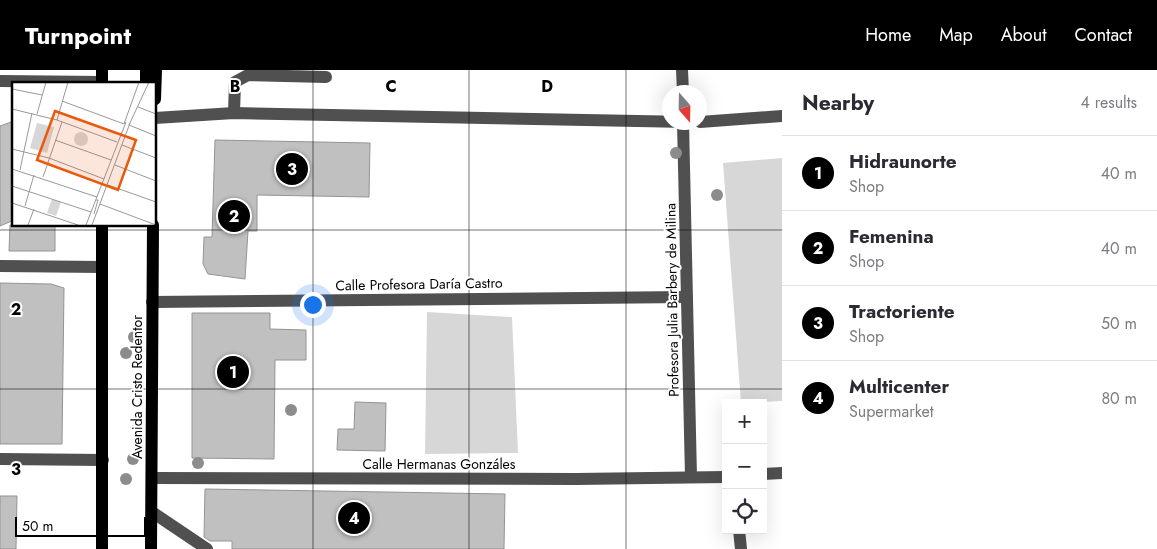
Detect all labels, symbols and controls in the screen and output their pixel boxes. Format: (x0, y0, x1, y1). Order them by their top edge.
text: Turnpoint (25, 18, 131, 53)
text: Home (865, 22, 911, 48)
text: Map (939, 22, 973, 48)
text: About (1001, 22, 1046, 48)
text: Contact (1074, 22, 1132, 48)
text: B (230, 75, 240, 98)
text: C (385, 75, 397, 98)
text: D (541, 75, 553, 98)
inset map (12, 82, 156, 226)
north arrow (662, 85, 707, 130)
text: Nearby (802, 88, 874, 118)
text: 4 results (1081, 91, 1137, 114)
text: Hidraunorte (849, 148, 957, 175)
pin: 3 (276, 150, 308, 188)
text: 1 (814, 162, 822, 185)
text: 40 m (1101, 162, 1137, 185)
text: Shop (849, 175, 884, 198)
pin: 2 (218, 197, 250, 235)
street label: Profesora Julia Barbery de Milina (660, 203, 684, 397)
text: Femenina (849, 223, 934, 250)
text: 2 (813, 237, 823, 260)
text: 40 m (1101, 237, 1137, 260)
text: Shop (849, 250, 884, 273)
street label: Calle Profesora Daría Castro (335, 273, 503, 295)
your location (300, 292, 326, 318)
text: 2 (11, 298, 21, 321)
text: Tractoriente (849, 298, 955, 325)
text: 3 (813, 312, 823, 335)
text: 50 m (1101, 312, 1137, 335)
street label: Avenida Cristo Redentor (127, 315, 147, 459)
text: Shop (849, 325, 884, 348)
pin: 1 (217, 353, 249, 391)
text: Multicenter (849, 373, 949, 400)
text: 4 (812, 387, 824, 410)
text: 80 m (1101, 387, 1137, 410)
map controls (722, 399, 767, 534)
button: + (722, 399, 767, 444)
text: Supermarket (849, 400, 934, 423)
button: − (722, 444, 767, 489)
street label: Calle Hermanas Gonzáles (363, 454, 516, 474)
text: 3 (11, 458, 21, 481)
button: locate (722, 489, 767, 534)
pin: 4 (338, 499, 370, 537)
scale bar (15, 514, 146, 537)
text: 50 m (22, 516, 53, 536)

